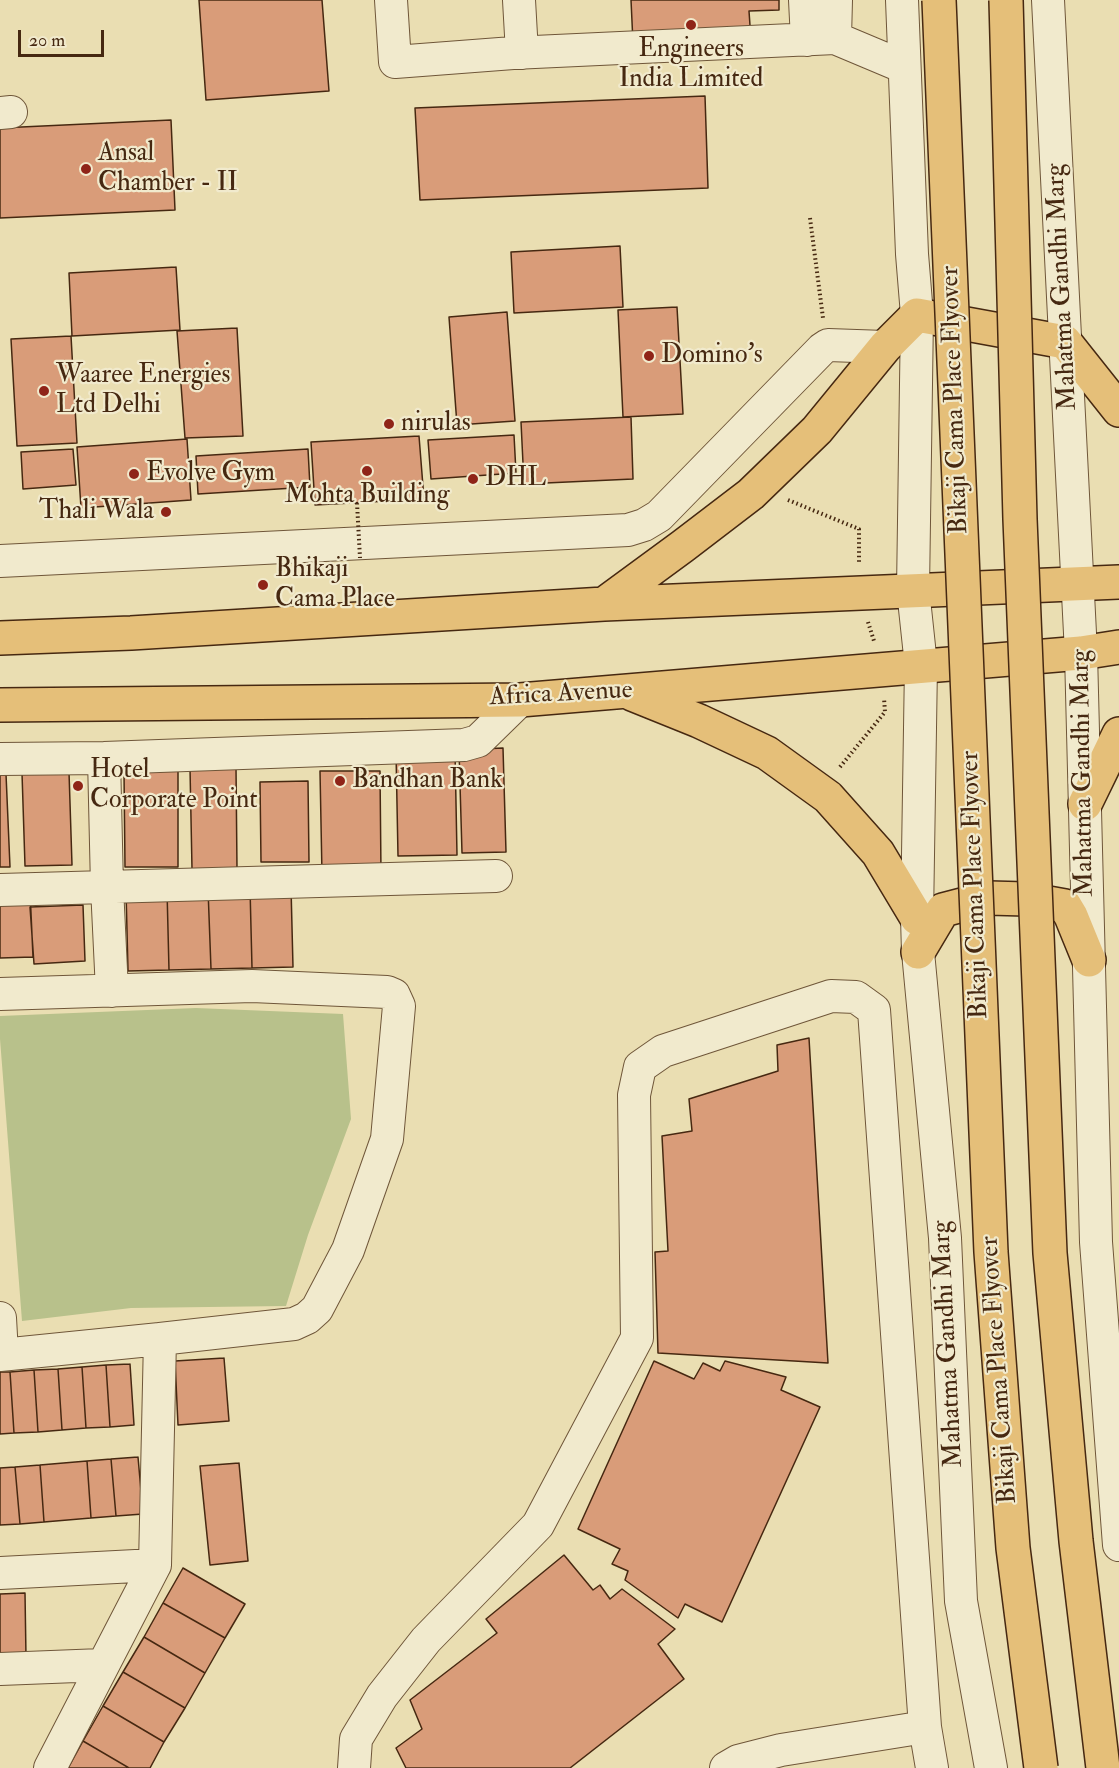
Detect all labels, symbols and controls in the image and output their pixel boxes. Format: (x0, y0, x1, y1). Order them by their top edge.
scale bar (21, 18, 106, 56)
marker: Engineers India Limited (684, 18, 698, 32)
text: 20 m (29, 29, 65, 52)
place label: Engineers India Limited (619, 34, 763, 96)
place label: Ansal Chamber - II (98, 138, 238, 200)
marker: Ansal Chamber - II (79, 162, 93, 176)
street label: Mahatma Gandhi Marg (1041, 163, 1085, 411)
street label: Bikaji Cama Place Flyover (936, 265, 976, 535)
place label: Domino's (661, 340, 763, 372)
marker: Domino's (642, 349, 656, 363)
place label: Waaree Energies Ltd Delhi (56, 360, 230, 422)
marker: Waaree Energies Ltd Delhi (37, 384, 51, 398)
place label: nirulas (401, 408, 471, 440)
marker: nirulas (382, 417, 396, 431)
place label: Evolve Gym (146, 458, 275, 490)
place label: DHL (485, 463, 546, 495)
marker: Mohta Building (360, 464, 374, 478)
marker: Evolve Gym (127, 467, 141, 481)
marker: DHL (466, 472, 480, 486)
place label: Mohta Building (284, 480, 450, 512)
place label: Thali Wala (39, 496, 154, 528)
marker: Thali Wala (159, 505, 173, 519)
place label: Bhikaji Cama Place (275, 554, 395, 616)
marker: Bhikaji Cama Place (256, 578, 270, 592)
street label: Mahatma Gandhi Marg (1066, 649, 1102, 897)
street label: Africa Avenue (489, 676, 633, 714)
street label: Bikaji Cama Place Flyover (956, 750, 996, 1020)
place label: Hotel Corporate Point (90, 755, 258, 816)
place label: Bandhan Bank (352, 765, 503, 797)
marker: Bandhan Bank (333, 774, 347, 788)
marker: Hotel Corporate Point (71, 779, 85, 793)
street label: Mahatma Gandhi Marg (927, 1220, 971, 1468)
street label: Bikaji Cama Place Flyover (975, 1235, 1025, 1505)

